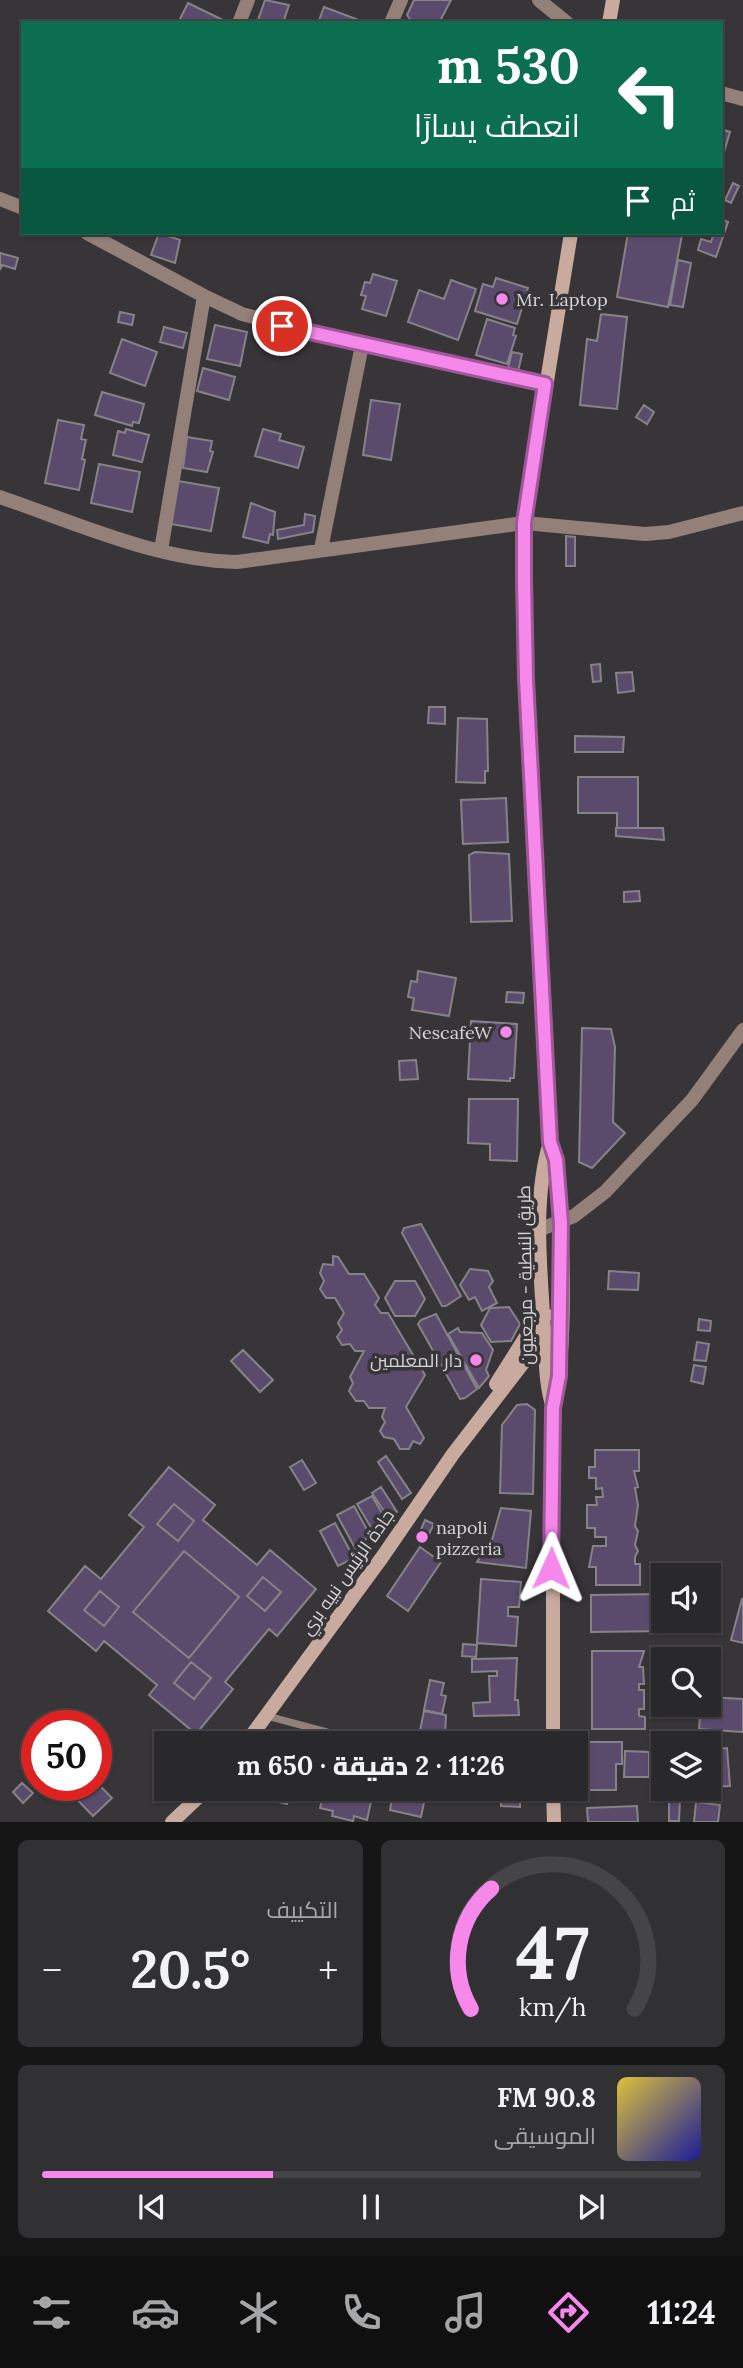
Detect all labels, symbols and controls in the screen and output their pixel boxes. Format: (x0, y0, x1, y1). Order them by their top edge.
text: 530 m (437, 34, 580, 96)
icon: left (604, 49, 695, 140)
text: انعطف يسارًا (414, 105, 580, 146)
icon: arrive (619, 182, 657, 220)
text: ثم (671, 185, 695, 218)
place label: Mr. Laptop (516, 288, 608, 311)
marker: Mr. Laptop (494, 291, 510, 307)
pin (252, 296, 312, 356)
icon: arrive (263, 307, 301, 345)
place label: NescafeW (408, 1021, 493, 1044)
marker: NescafeW (498, 1024, 514, 1040)
street label: طريق النبطية - مرجعيون (512, 1185, 539, 1365)
place label: دار المعلمين (370, 1349, 462, 1372)
marker: دار المعلمين (468, 1352, 484, 1368)
street label: جادة الرئيس نبيه بري (295, 1505, 401, 1641)
place label: napoli pizzeria (436, 1516, 502, 1560)
marker: napoli pizzeria (414, 1529, 430, 1545)
position arrow (514, 1531, 588, 1605)
map controls (651, 1563, 721, 1801)
button: sound (651, 1563, 721, 1633)
button: search (651, 1647, 721, 1717)
speed limit sign: 50 (21, 1710, 112, 1801)
button: layers (651, 1731, 721, 1801)
text: 11:26 · 2 دقيقة · 650 m (237, 1749, 505, 1782)
text: التكييف (266, 1895, 339, 1924)
text: 47 (516, 1907, 590, 2000)
text: 20.5° (130, 1936, 250, 2002)
text: − (42, 1946, 62, 1994)
text: + (318, 1946, 339, 1994)
text: km/h (519, 1991, 587, 2023)
text: 90.8 FM (497, 2081, 596, 2114)
text: الموسيقى (494, 2121, 596, 2150)
icon: previous (133, 2188, 171, 2226)
icon: pause (352, 2188, 390, 2226)
icon: next (572, 2188, 610, 2226)
icon: filters (27, 2288, 76, 2337)
icon: car (131, 2288, 180, 2337)
icon: climate (234, 2288, 283, 2337)
icon: phone (337, 2288, 386, 2337)
icon: music (441, 2288, 490, 2337)
icon: directions (544, 2288, 593, 2337)
text: 11:24 (647, 2292, 716, 2333)

